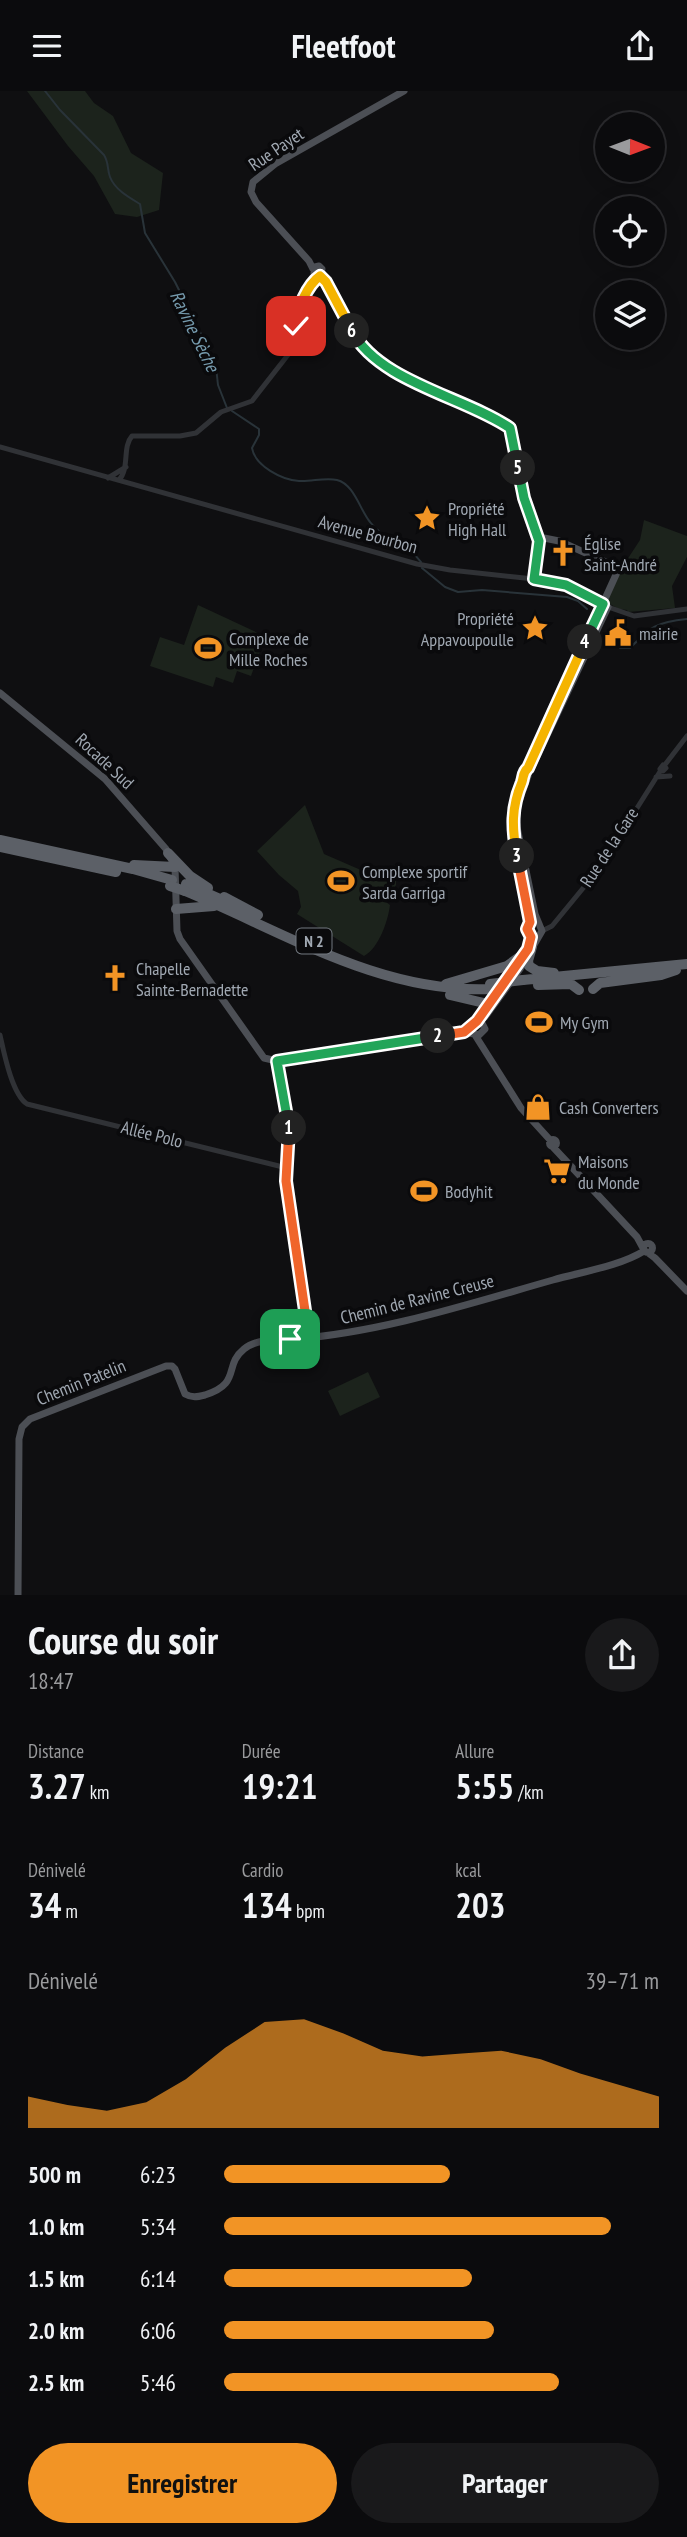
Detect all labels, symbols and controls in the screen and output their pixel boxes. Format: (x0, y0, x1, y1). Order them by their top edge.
text: Fleetfoot (291, 25, 396, 67)
icon: menu (28, 27, 66, 65)
icon: share (621, 27, 659, 65)
north arrow (595, 112, 665, 182)
map controls (595, 112, 665, 350)
street label: Rue Payet (244, 122, 308, 176)
button: locate (595, 196, 665, 266)
button: layers (595, 280, 665, 350)
water label: Ravine Sèche (165, 287, 225, 376)
pin (266, 296, 326, 356)
icon: check (277, 307, 315, 345)
pin: 6 (334, 313, 370, 349)
text: 6 (347, 318, 356, 342)
pin: 5 (500, 451, 536, 485)
text: 5 (513, 455, 522, 479)
place label: Propriété High Hall (448, 497, 507, 541)
place icon: Propriété High Hall (412, 503, 442, 533)
street label: Avenue Bourbon (316, 510, 420, 558)
place label: Église Saint-André (584, 532, 657, 576)
church icon: Église Saint-André (548, 538, 578, 568)
place label: Propriété Appavoupoulle (421, 607, 514, 651)
place icon: Propriété Appavoupoulle (520, 613, 550, 643)
public building icon: mairie (603, 618, 633, 648)
place label: mairie (639, 622, 678, 645)
pin: 4 (568, 625, 602, 659)
place label: Complexe de Mille Roches (229, 627, 309, 671)
text: 4 (580, 629, 589, 653)
sports icon: Complexe de Mille Roches (193, 633, 223, 663)
street label: Rocade Sud (71, 728, 139, 794)
street label: Rue de la Gare (575, 803, 643, 891)
pin: 3 (500, 839, 534, 873)
text: 3 (512, 843, 521, 867)
place label: Complexe sportif Sarda Garriga (362, 860, 469, 904)
sports icon: Complexe sportif Sarda Garriga (326, 866, 356, 896)
road number: N 2 (296, 929, 332, 953)
place label: Chapelle Sainte-Bernadette (136, 957, 249, 1001)
church icon: Chapelle Sainte-Bernadette (100, 963, 130, 993)
sports icon: My Gym (524, 1007, 554, 1037)
place label: My Gym (560, 1011, 609, 1034)
pin: 2 (420, 1019, 456, 1053)
text: 2 (433, 1023, 442, 1047)
shop icon: Cash Converters (523, 1092, 553, 1122)
place label: Cash Converters (559, 1096, 659, 1119)
pin: 1 (272, 1111, 306, 1145)
street label: Allée Polo (119, 1115, 185, 1153)
text: 1 (284, 1115, 293, 1139)
place label: Maisons du Monde (578, 1150, 640, 1194)
supermarket icon: Maisons du Monde (542, 1156, 572, 1186)
sports icon: Bodyhit (409, 1176, 439, 1206)
place label: Bodyhit (445, 1180, 493, 1203)
street label: Chemin de Ravine Creuse (338, 1269, 496, 1329)
pin (260, 1309, 320, 1369)
icon: arrive (271, 1320, 309, 1358)
street label: Chemin Patelin (33, 1354, 129, 1410)
text: Course du soir (28, 1615, 218, 1664)
button: share (585, 1618, 659, 1692)
text: 18:47 (28, 1666, 74, 1695)
text: Distance (28, 1739, 84, 1763)
text: Durée (242, 1739, 281, 1763)
text: Allure (455, 1739, 494, 1763)
text: 3.27 (28, 1763, 86, 1809)
text: 19:21 (242, 1763, 317, 1809)
text: 5:55 (455, 1763, 514, 1809)
text: km (86, 1780, 109, 1804)
text: /km (514, 1780, 544, 1804)
text: Dénivelé (28, 1858, 86, 1882)
text: Cardio (242, 1858, 283, 1882)
text: kcal (455, 1858, 481, 1882)
text: 34 (28, 1882, 61, 1928)
text: 134 (242, 1882, 292, 1928)
text: 203 (455, 1882, 506, 1928)
text: m (61, 1899, 78, 1923)
text: bpm (292, 1899, 325, 1923)
text: Dénivelé (28, 1966, 98, 1995)
text: 39–71 m (586, 1966, 659, 1995)
text: 500 m (28, 2160, 81, 2189)
text: 6:23 (140, 2160, 176, 2189)
text: 1.0 km (28, 2212, 84, 2241)
text: 5:34 (140, 2212, 176, 2241)
text: 1.5 km (28, 2264, 84, 2293)
text: 6:14 (140, 2264, 176, 2293)
text: 2.0 km (28, 2316, 84, 2345)
text: 6:06 (140, 2316, 176, 2345)
text: 2.5 km (28, 2368, 84, 2397)
text: 5:46 (140, 2368, 176, 2397)
button: Enregistrer (28, 2443, 337, 2523)
button: Partager (351, 2443, 659, 2523)

